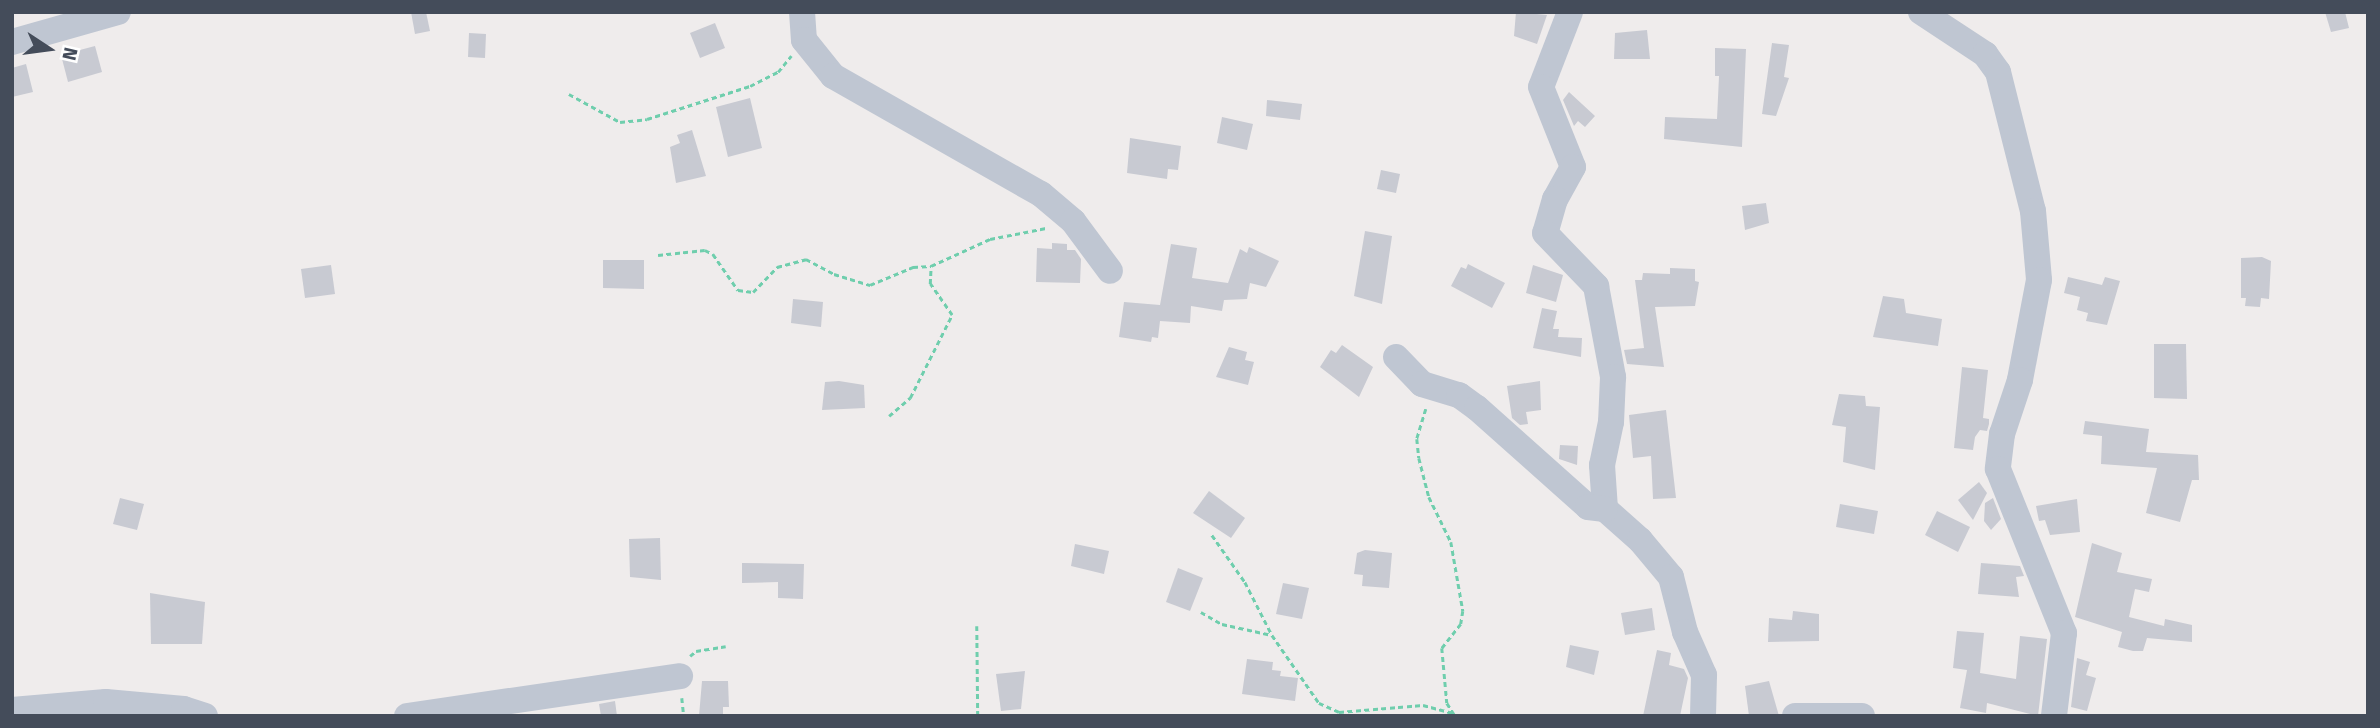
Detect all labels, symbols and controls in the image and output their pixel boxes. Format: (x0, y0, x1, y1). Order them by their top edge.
north arrow (14, 14, 84, 84)
text: N (57, 45, 83, 63)

